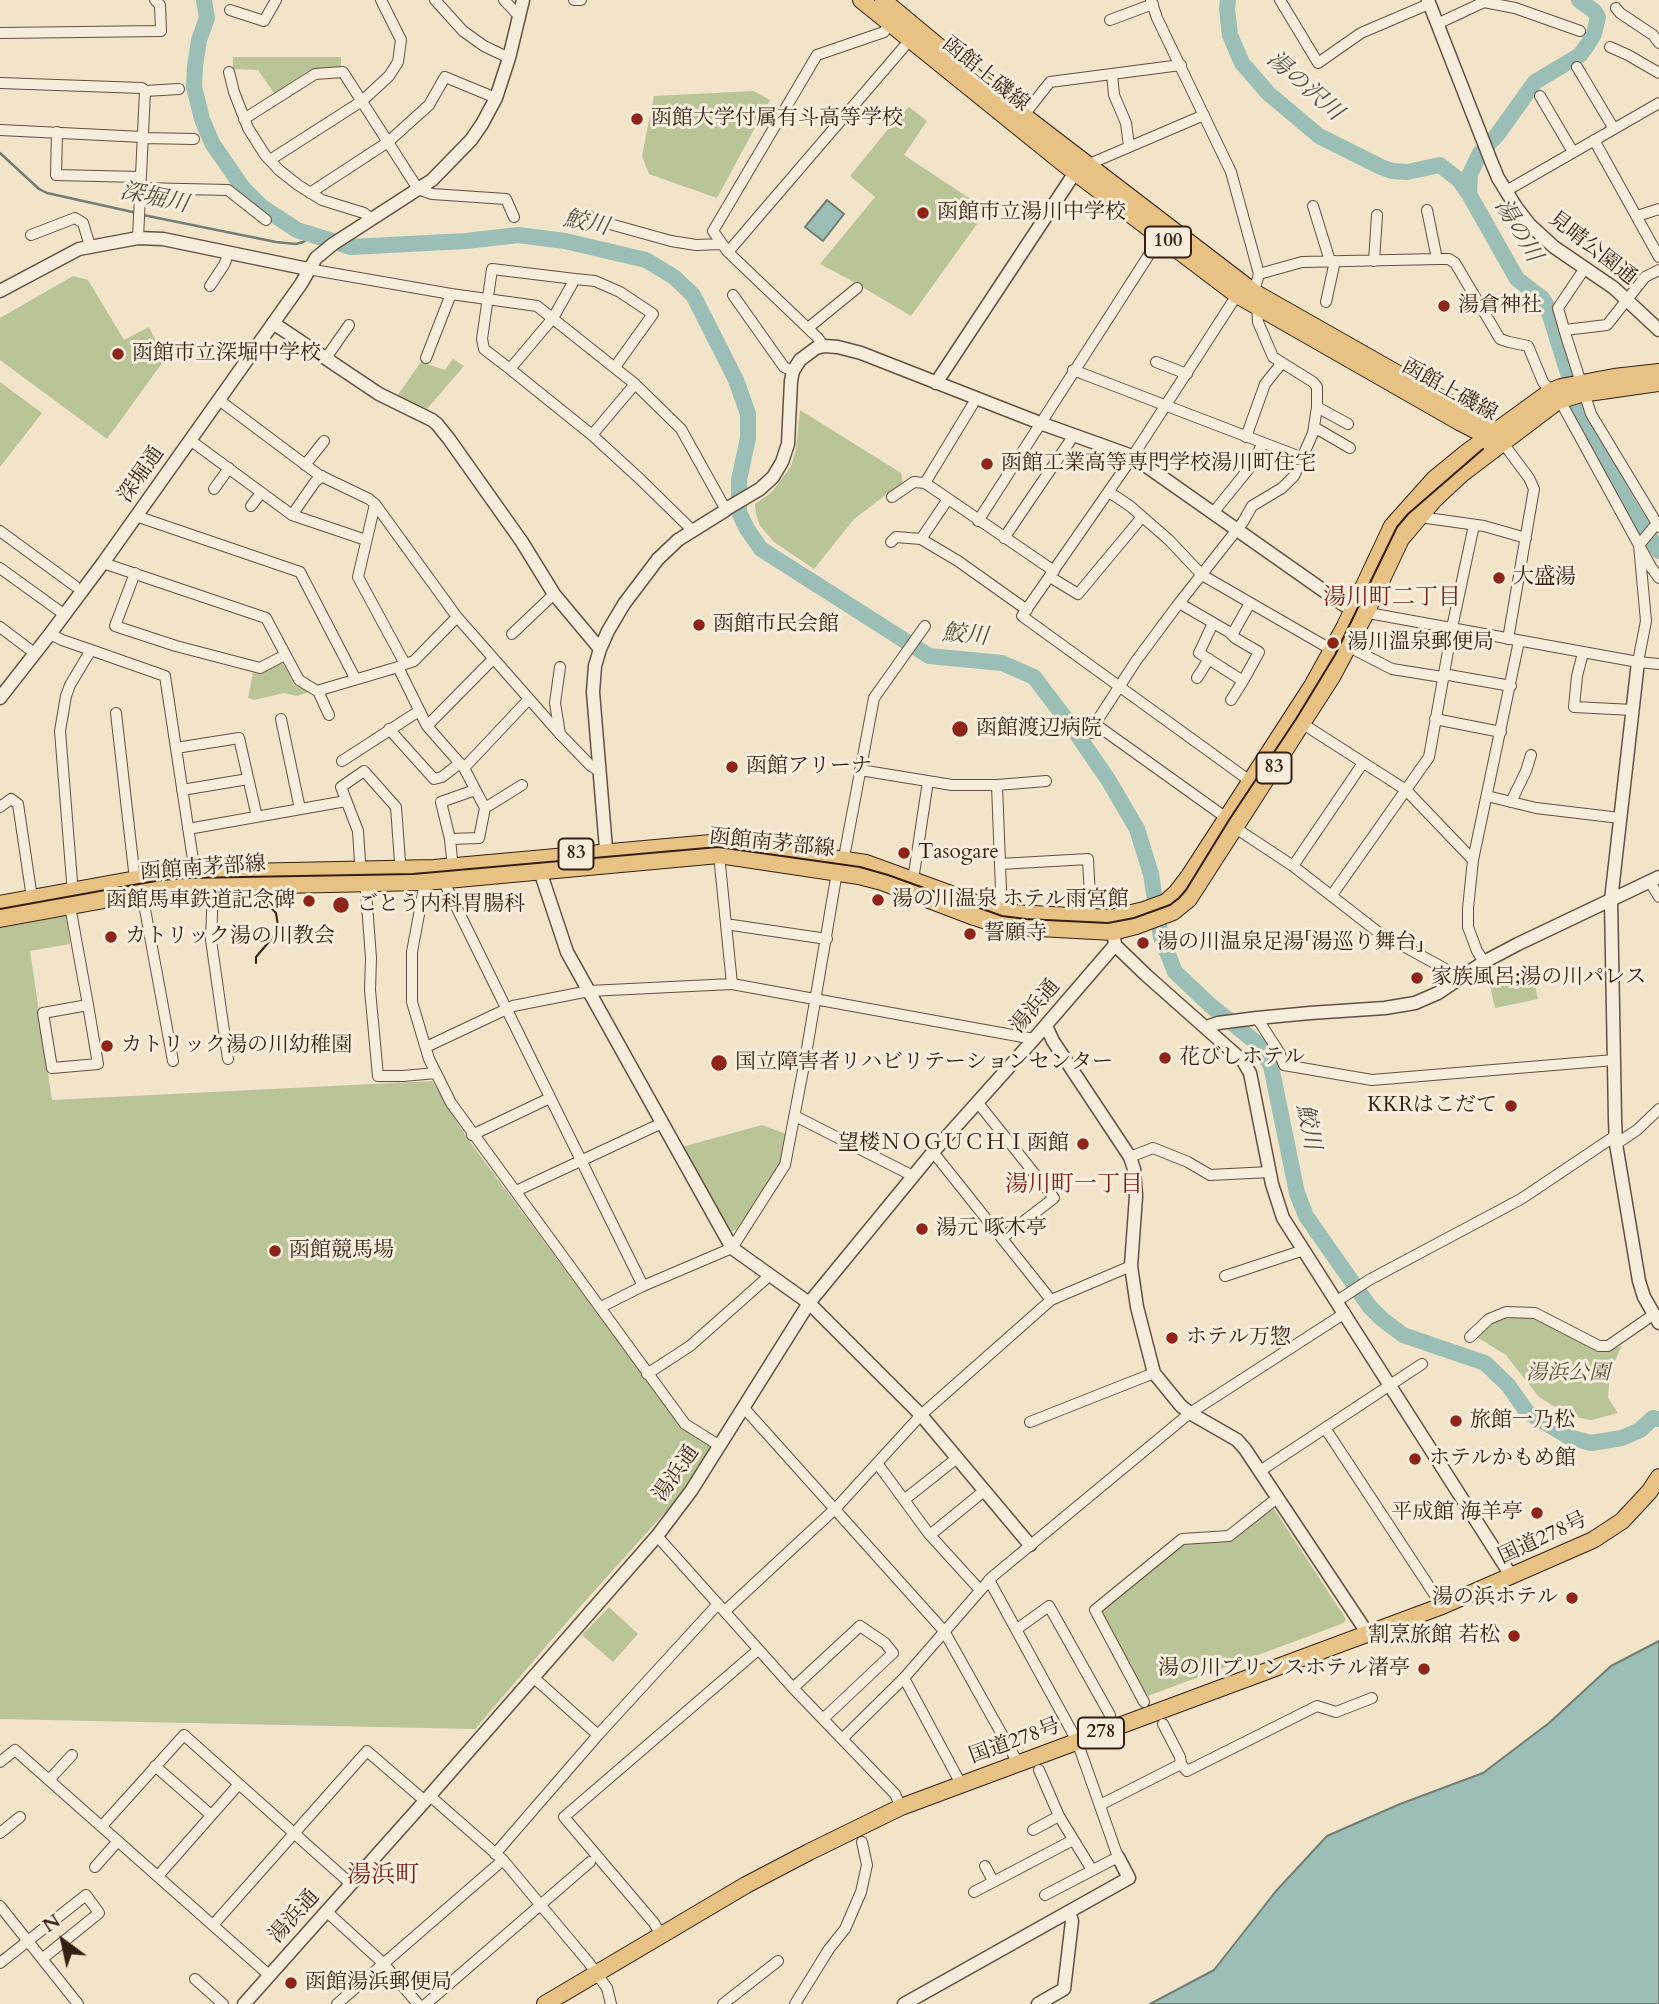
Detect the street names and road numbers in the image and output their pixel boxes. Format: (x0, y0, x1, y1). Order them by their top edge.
street label: 函館上磯線 (936, 32, 1034, 118)
street label: 見晴公園通 (1543, 207, 1641, 291)
road number: 100 (1145, 226, 1191, 258)
street label: 函館上磯線 (1397, 355, 1501, 427)
street label: 深堀通 (114, 442, 170, 508)
road number: 83 (1256, 752, 1292, 783)
street label: 函館南茅部線 (708, 825, 836, 863)
road number: 83 (558, 838, 594, 870)
street label: 函館南茅部線 (139, 852, 267, 886)
street label: 湯浜通 (1006, 975, 1066, 1039)
street label: 湯浜通 (649, 1441, 705, 1507)
street label: 国道278号 (1495, 1507, 1591, 1571)
street label: 国道278号 (966, 1714, 1064, 1770)
road number: 278 (1078, 1718, 1124, 1749)
street label: 湯浜通 (265, 1885, 325, 1949)

